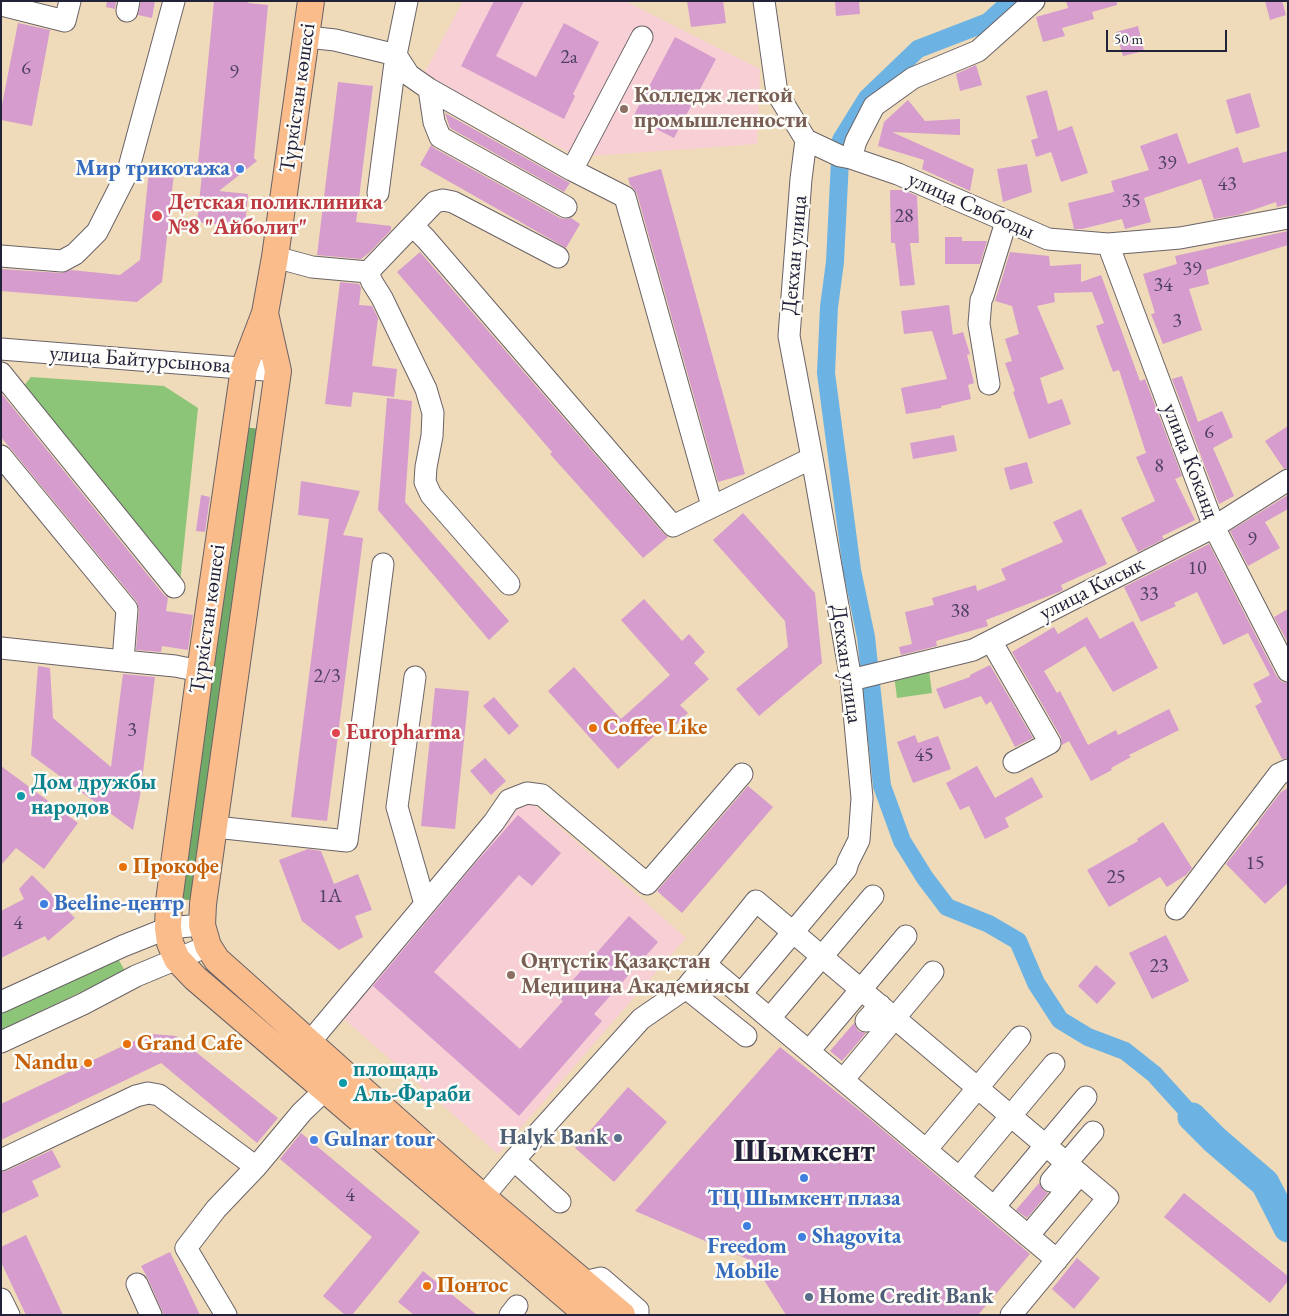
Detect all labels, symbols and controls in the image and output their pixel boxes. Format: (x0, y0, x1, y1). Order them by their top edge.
scale bar (1109, 20, 1230, 52)
street label: Түркістан көшесі (274, 21, 322, 175)
text: 50 m (1114, 29, 1143, 48)
house number: 2а (560, 46, 578, 70)
house number: 6 (21, 57, 31, 81)
house number: 9 (229, 61, 239, 85)
place label: Колледж легкой промышленности (634, 83, 808, 134)
marker: Колледж легкой промышленности (618, 103, 630, 115)
house number: 39 (1157, 152, 1177, 176)
place label: Мир трикотажа (75, 156, 230, 182)
marker: Мир трикотажа (234, 163, 246, 175)
street label: улица Свободы (904, 166, 1038, 246)
house number: 43 (1217, 173, 1237, 197)
place label: Детская поликлиника №8 "Айболит" (168, 190, 383, 242)
house number: 35 (1121, 190, 1141, 214)
street label: Декхан улица (777, 194, 813, 316)
house number: 28 (894, 205, 914, 229)
marker: Детская поликлиника №8 "Айболит" (150, 209, 164, 223)
house number: 39 (1182, 258, 1202, 282)
house number: 34 (1153, 274, 1173, 298)
house number: 3 (1172, 310, 1182, 334)
street label: улица Байтурсынова (48, 340, 232, 380)
street label: улица Коканд (1156, 400, 1224, 522)
house number: 6 (1204, 421, 1214, 445)
house number: 8 (1154, 455, 1164, 479)
house number: 9 (1247, 528, 1257, 552)
street label: Түркістан көшесі (184, 542, 232, 696)
street label: улица Кисык (1035, 551, 1149, 627)
house number: 10 (1187, 557, 1207, 581)
house number: 33 (1139, 583, 1159, 607)
house number: 38 (950, 600, 970, 624)
street label: Декхан улица (825, 603, 867, 725)
house number: 2/3 (313, 665, 341, 689)
place label: Coffee Like (603, 715, 707, 741)
house number: 3 (127, 719, 137, 743)
place label: Europharma (346, 720, 461, 746)
marker: Coffee Like (587, 722, 599, 734)
marker: Europharma (330, 727, 342, 739)
house number: 45 (914, 744, 934, 768)
place label: Дом дружбы народов (31, 770, 156, 821)
marker: Дом дружбы народов (15, 790, 27, 802)
house number: 15 (1245, 852, 1265, 876)
place label: Прокофе (133, 854, 219, 880)
marker: Прокофе (117, 861, 129, 873)
house number: 25 (1106, 866, 1126, 890)
house number: 1А (318, 885, 342, 909)
place label: Beeline-центр (54, 891, 184, 917)
marker: Beeline-центр (38, 898, 50, 910)
house number: 4 (13, 912, 23, 936)
place label: Оңтүстік Қазақстан Медицина Академиясы (521, 949, 750, 1000)
house number: 23 (1149, 955, 1169, 979)
marker: Оңтүстік Қазақстан Медицина Академиясы (505, 969, 517, 981)
place label: Grand Cafe (137, 1031, 243, 1057)
marker: Grand Cafe (121, 1038, 133, 1050)
place label: Nandu (14, 1050, 78, 1076)
marker: Nandu (82, 1057, 94, 1069)
place label: площадь Аль-Фараби (353, 1057, 471, 1108)
marker: площадь Аль-Фараби (337, 1077, 349, 1089)
place label: Halyk Bank (499, 1125, 608, 1151)
place label: Gulnar tour (324, 1127, 435, 1153)
marker: Halyk Bank (612, 1132, 624, 1144)
district label: Шымкент (733, 1133, 875, 1171)
marker: Gulnar tour (308, 1134, 320, 1146)
marker: ТЦ Шымкент плаза (798, 1172, 810, 1184)
house number: 4 (345, 1184, 355, 1208)
place label: ТЦ Шымкент плаза (707, 1186, 901, 1212)
marker: Freedom Mobile (741, 1220, 753, 1232)
place label: Shagovita (812, 1224, 901, 1250)
marker: Shagovita (796, 1231, 808, 1243)
place label: Freedom Mobile (707, 1234, 787, 1286)
place label: Понтос (437, 1273, 508, 1299)
marker: Понтос (421, 1280, 433, 1292)
place label: Home Credit Bank (819, 1284, 993, 1310)
marker: Home Credit Bank (803, 1291, 815, 1303)

